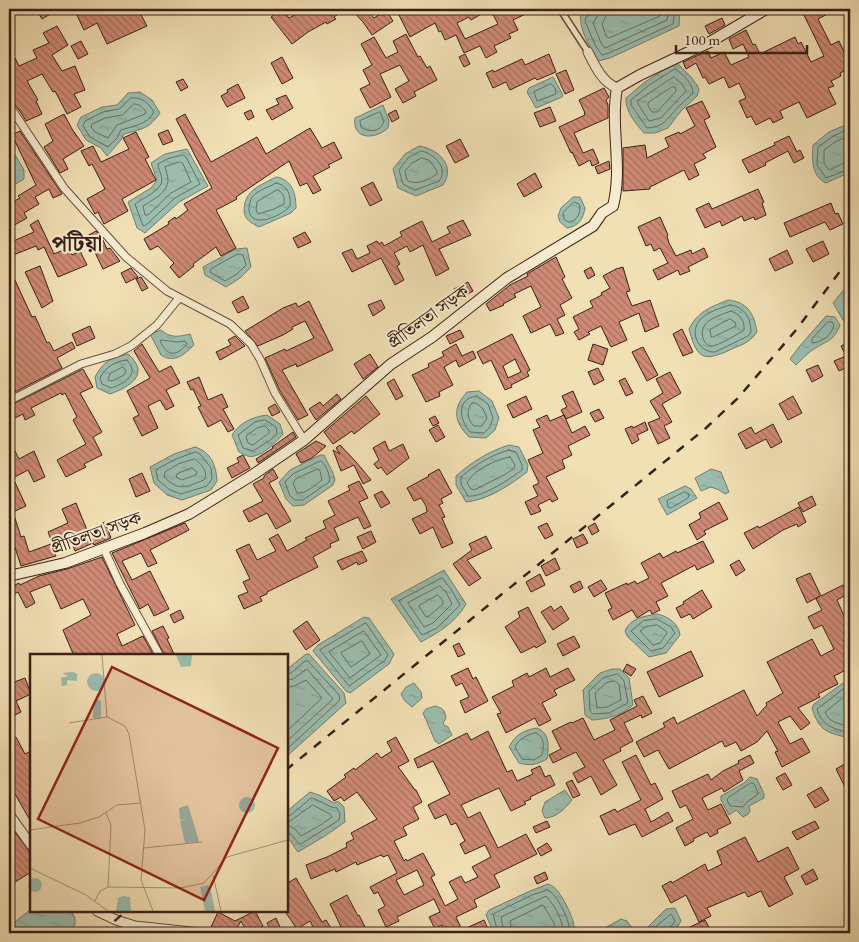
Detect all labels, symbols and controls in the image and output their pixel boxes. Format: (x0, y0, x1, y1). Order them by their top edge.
scale bar (676, 22, 808, 54)
text: 100 m (684, 30, 721, 49)
district label: পটিয়া (52, 229, 102, 258)
street label: প্রীতিলতা সড়ক (383, 279, 474, 354)
street label: প্রীতিলতা সড়ক (47, 505, 146, 560)
inset map (30, 654, 288, 912)

